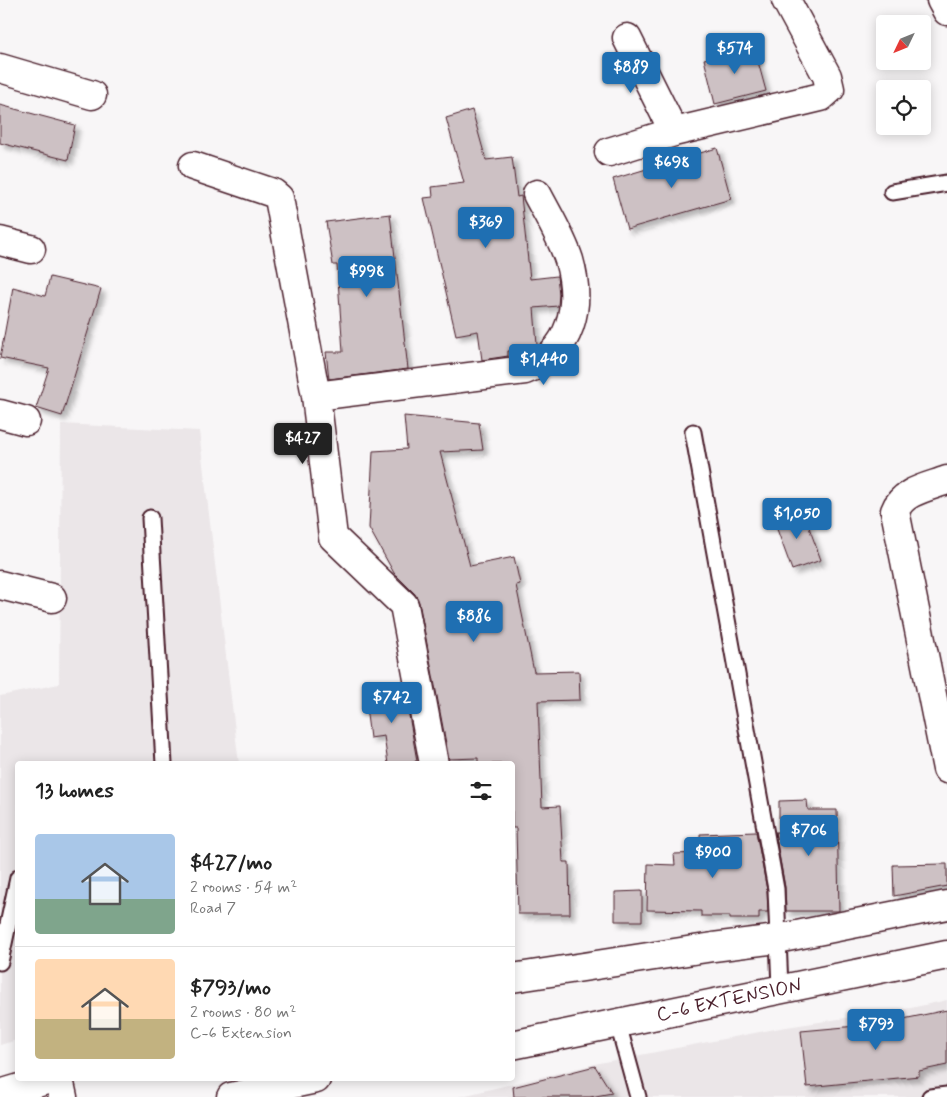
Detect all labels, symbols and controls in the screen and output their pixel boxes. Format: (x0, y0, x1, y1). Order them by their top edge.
north arrow (876, 15, 931, 70)
map controls (876, 15, 931, 135)
pin: $574 (705, 32, 765, 75)
text: $574 (717, 38, 753, 59)
pin: $889 (601, 52, 661, 94)
text: $889 (613, 57, 649, 78)
button: locate (876, 80, 931, 135)
pin: $698 (642, 146, 702, 189)
text: $698 (654, 152, 690, 173)
pin: $369 (456, 206, 516, 249)
text: $369 (469, 212, 503, 233)
pin: $998 (337, 256, 397, 298)
text: $998 (349, 261, 385, 282)
pin: $1,440 (503, 344, 585, 386)
text: $1,440 (520, 349, 568, 370)
pin: $427 (273, 422, 333, 465)
text: $427 (285, 428, 321, 449)
pin: $1,050 (756, 498, 838, 540)
text: $1,050 (773, 503, 821, 524)
pin: $886 (444, 600, 504, 643)
text: $886 (457, 606, 491, 627)
pin: $742 (362, 682, 422, 724)
text: $742 (373, 687, 411, 708)
text: 13 homes (35, 777, 114, 805)
icon: filters (467, 777, 495, 805)
pin: $706 (779, 814, 839, 857)
text: $706 (791, 820, 827, 841)
pin: $900 (683, 836, 743, 879)
text: $900 (695, 842, 731, 863)
text: $427/mo (190, 849, 272, 877)
icon: home (75, 854, 135, 914)
text: 2 rooms · 54 m² (190, 877, 297, 898)
text: Road 7 (190, 898, 236, 919)
street label: C-6 EXTENSION (654, 972, 805, 1028)
text: $793/mo (190, 974, 271, 1002)
icon: home (75, 979, 135, 1039)
text: 2 rooms · 80 m² (190, 1002, 296, 1023)
pin: $793 (846, 1008, 906, 1051)
text: $793 (858, 1014, 894, 1035)
text: C-6 Extension (190, 1023, 292, 1044)

